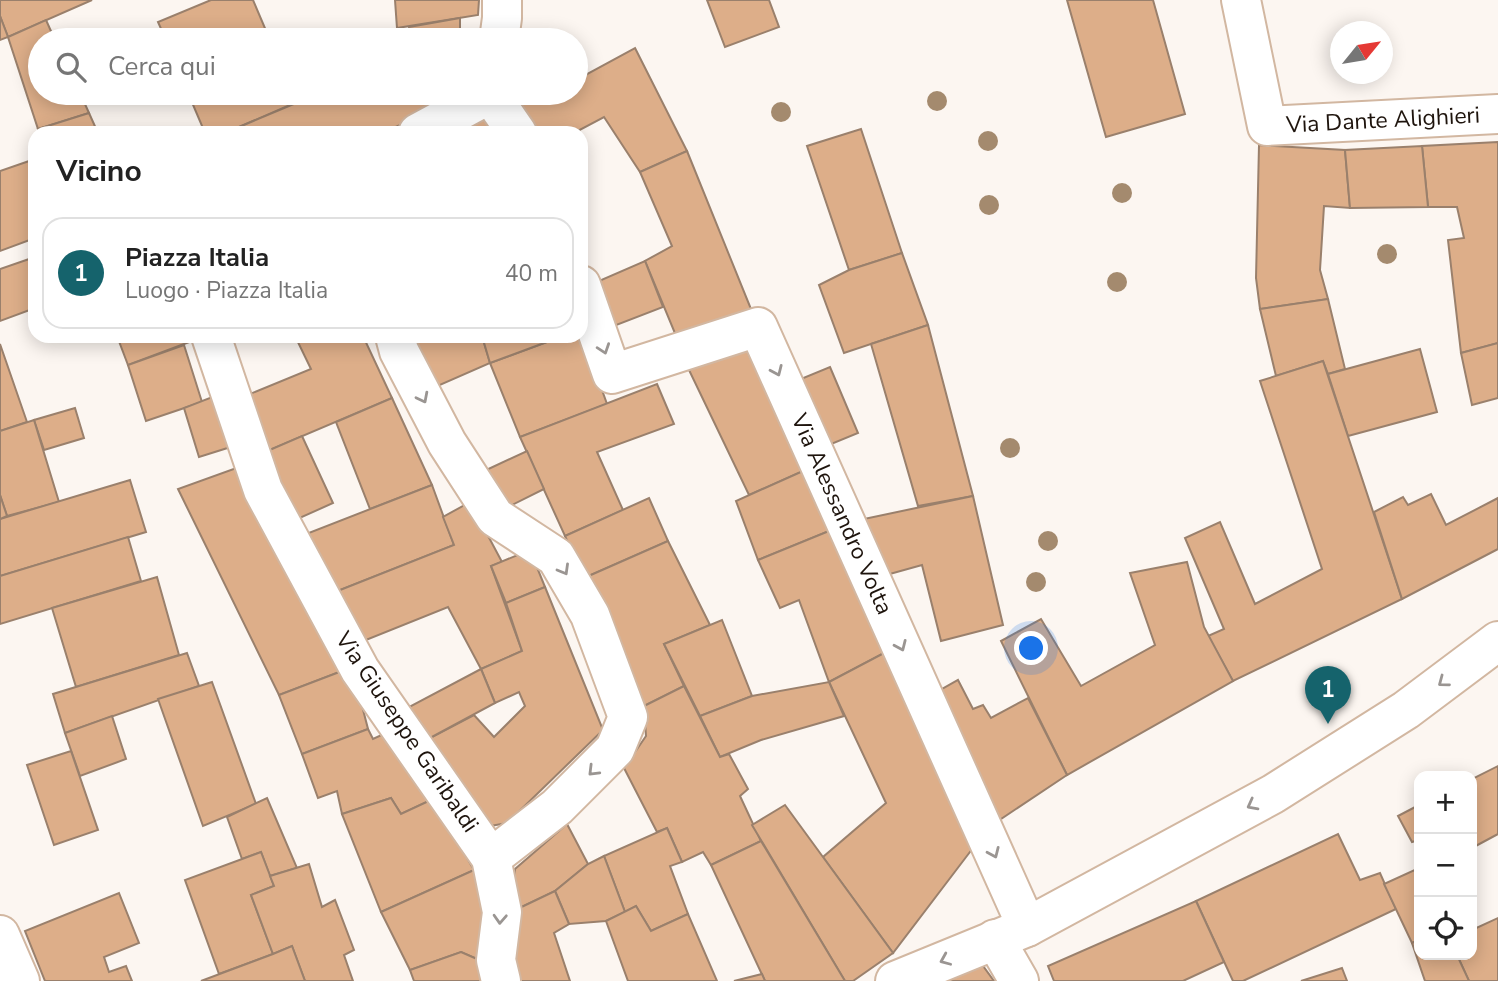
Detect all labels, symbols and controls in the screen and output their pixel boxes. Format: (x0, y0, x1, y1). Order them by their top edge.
north arrow (1330, 21, 1393, 84)
search box (28, 28, 588, 105)
icon: search (52, 48, 90, 86)
text: Cerca qui (108, 49, 216, 84)
street label: Via Dante Alighieri (1284, 99, 1481, 141)
text: Vicino (56, 151, 142, 192)
text: Piazza Italia (125, 240, 269, 275)
text: 1 (74, 258, 88, 289)
text: 40 m (505, 258, 558, 289)
text: Luogo · Piazza Italia (125, 275, 328, 306)
one-way arrow (595, 343, 609, 355)
one-way arrow (769, 364, 783, 376)
one-way arrow (415, 391, 429, 403)
street label: Via Alessandro Volta (783, 408, 900, 619)
one-way arrow (556, 562, 569, 575)
street label: Via Giuseppe Garibaldi (328, 625, 486, 838)
your location (1014, 631, 1048, 665)
one-way arrow (893, 638, 907, 651)
pin: 1 (1305, 666, 1351, 724)
one-way arrow (1438, 674, 1451, 686)
one-way arrow (588, 763, 601, 776)
map controls (1414, 771, 1477, 960)
button: + (1414, 771, 1477, 834)
one-way arrow (1247, 797, 1259, 810)
button: − (1414, 834, 1477, 897)
one-way arrow (986, 846, 1000, 858)
button: locate (1414, 897, 1477, 960)
one-way arrow (493, 914, 508, 925)
one-way arrow (940, 952, 952, 966)

